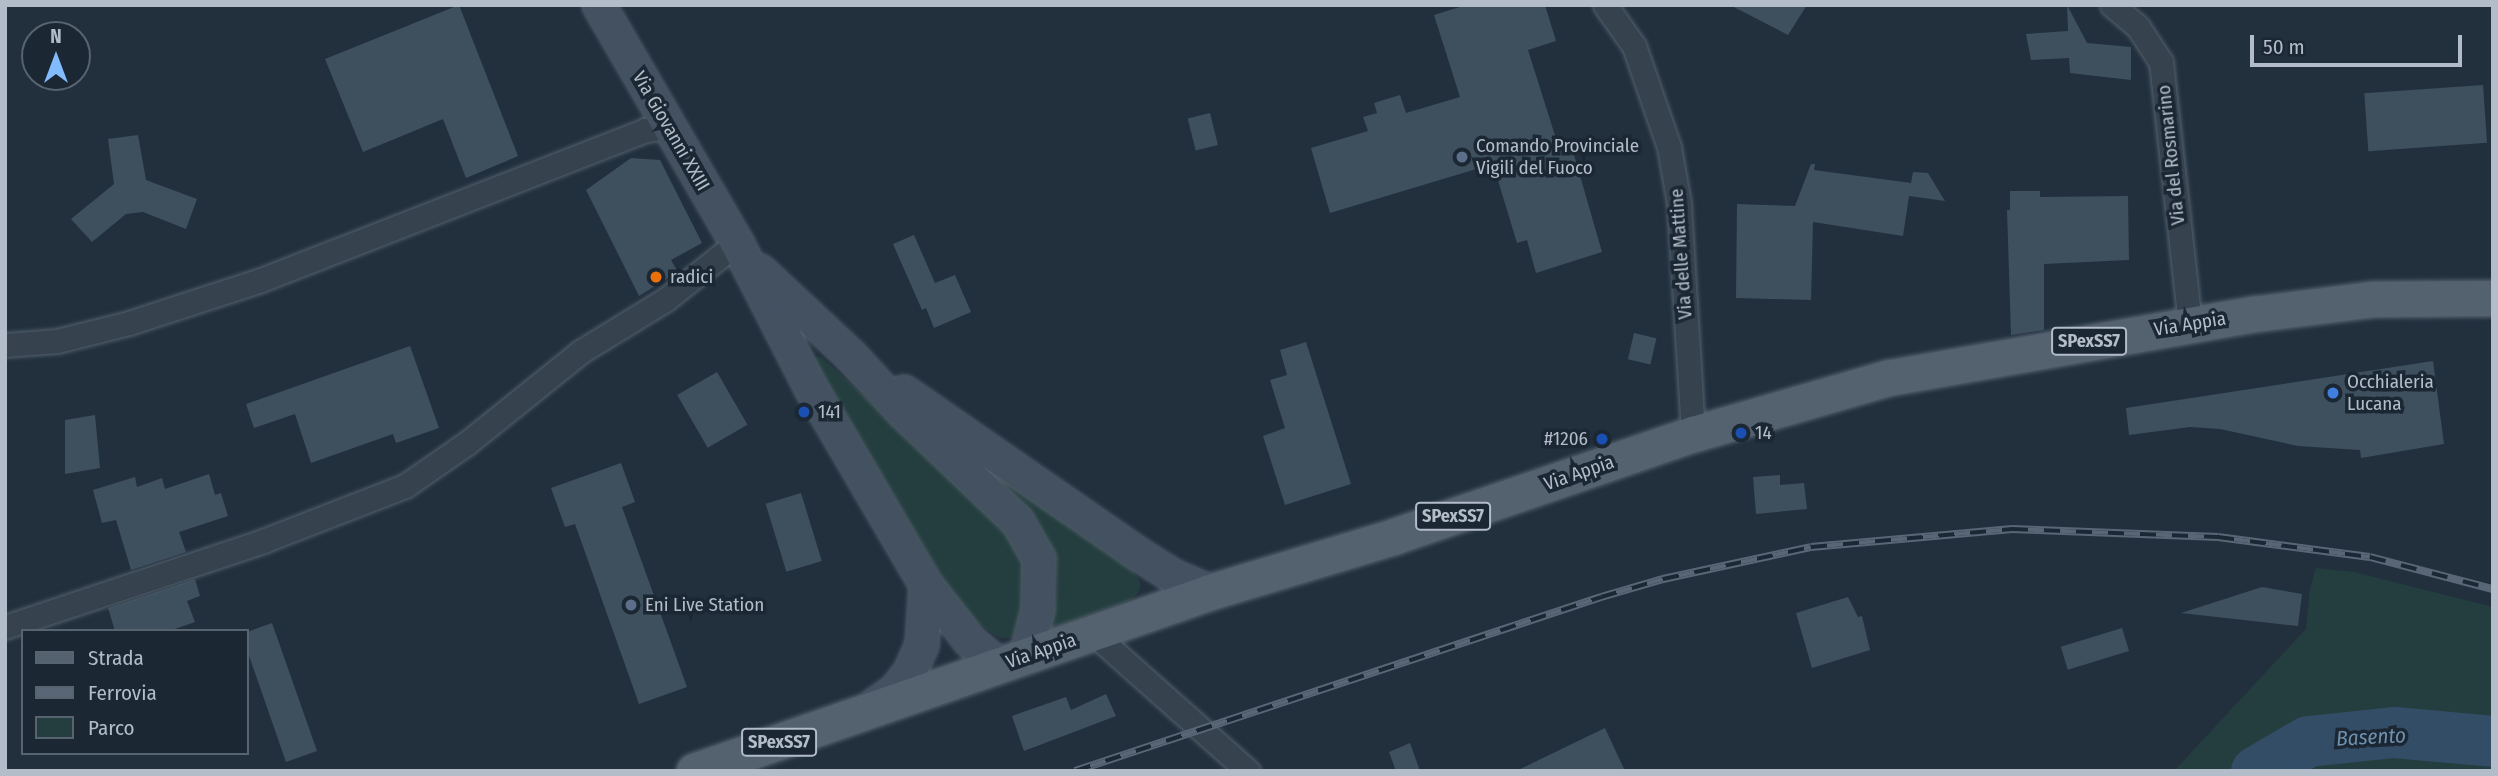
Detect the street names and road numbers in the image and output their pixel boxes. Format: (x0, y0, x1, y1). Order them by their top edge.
street label: Via Giovanni XXIII (628, 67, 714, 195)
street label: Via del Rosmarino (2152, 84, 2190, 226)
street label: Via delle Mattine (1665, 188, 1697, 320)
street label: Via Appia (2152, 307, 2228, 341)
road number: SPexSS7 (2050, 326, 2128, 356)
street label: Via Appia (1541, 450, 1617, 496)
road number: SPexSS7 (1414, 502, 1492, 530)
street label: Via Appia (1003, 628, 1079, 674)
road number: SPexSS7 (740, 728, 818, 756)

